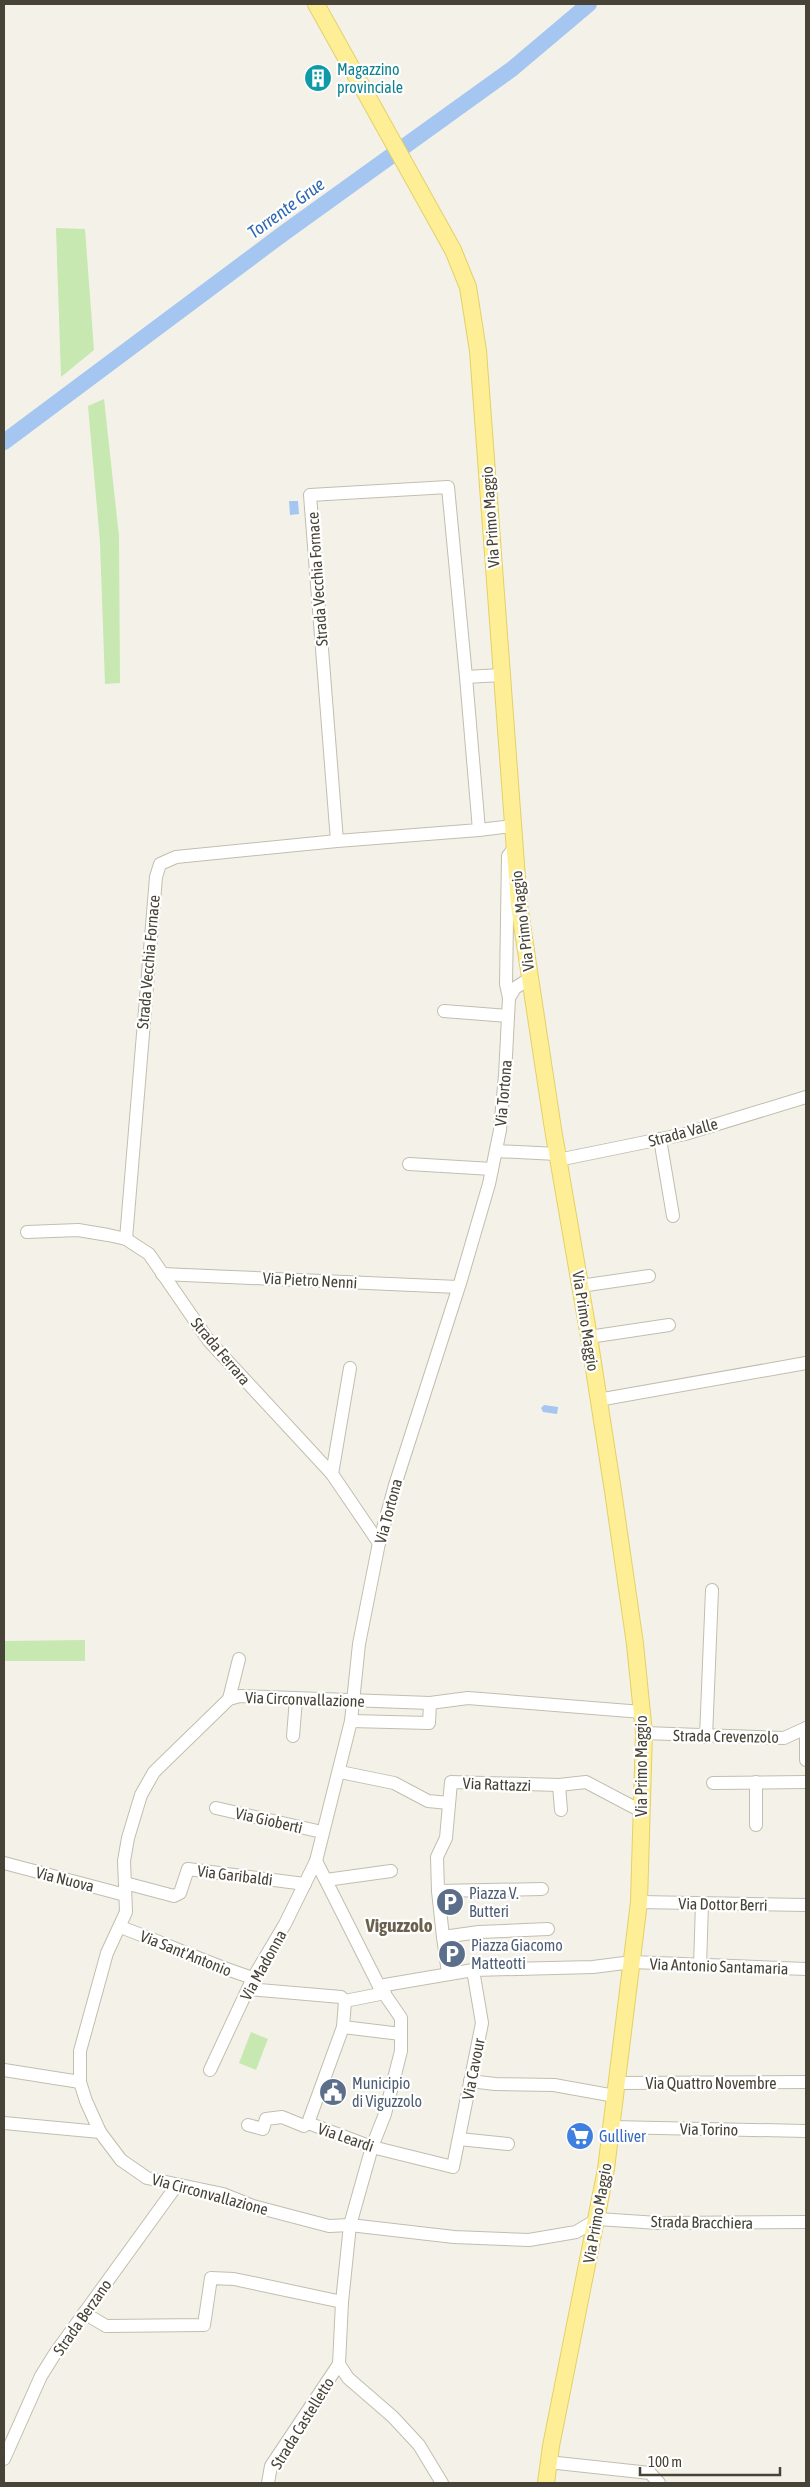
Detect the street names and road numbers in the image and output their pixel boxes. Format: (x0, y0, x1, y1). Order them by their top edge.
street label: Via Primo Maggio (477, 466, 504, 568)
street label: Strada Vecchia Fornace (303, 511, 331, 647)
street label: Via Primo Maggio (507, 869, 538, 972)
street label: Strada Vecchia Fornace (133, 894, 163, 1030)
street label: Via Tortona (491, 1059, 515, 1127)
street label: Strada Valle (646, 1114, 720, 1150)
street label: Via Pietro Nenni (262, 1269, 358, 1291)
street label: Via Primo Maggio (568, 1269, 603, 1373)
street label: Strada Ferrara (188, 1314, 254, 1388)
street label: Via Tortona (371, 1477, 405, 1545)
street label: Via Circonvallazione (245, 1688, 365, 1710)
street label: Via Primo Maggio (632, 1715, 651, 1817)
street label: Strada Crevenzolo (673, 1726, 779, 1746)
street label: Via Rattazzi (462, 1774, 532, 1794)
street label: Via Gioberti (234, 1804, 304, 1836)
street label: Via Garibaldi (196, 1861, 274, 1889)
street label: Via Nuova (34, 1863, 96, 1895)
street label: Via Dottor Berri (678, 1894, 768, 1914)
street label: Via Sant'Antonio (138, 1927, 234, 1979)
street label: Via Madonna (236, 1927, 290, 2003)
street label: Via Antonio Santamaria (649, 1955, 789, 1977)
street label: Via Cavour (458, 2036, 488, 2101)
street label: Via Quattro Novembre (646, 2074, 776, 2092)
street label: Via Leardi (316, 2119, 376, 2155)
street label: Via Torino (680, 2119, 738, 2139)
street label: Via Primo Maggio (579, 2161, 616, 2265)
street label: Via Circonvallazione (150, 2170, 270, 2218)
street label: Strada Bracchiera (651, 2212, 753, 2232)
street label: Strada Berzano (49, 2276, 115, 2358)
street label: Strada Castelletto (267, 2374, 337, 2472)

